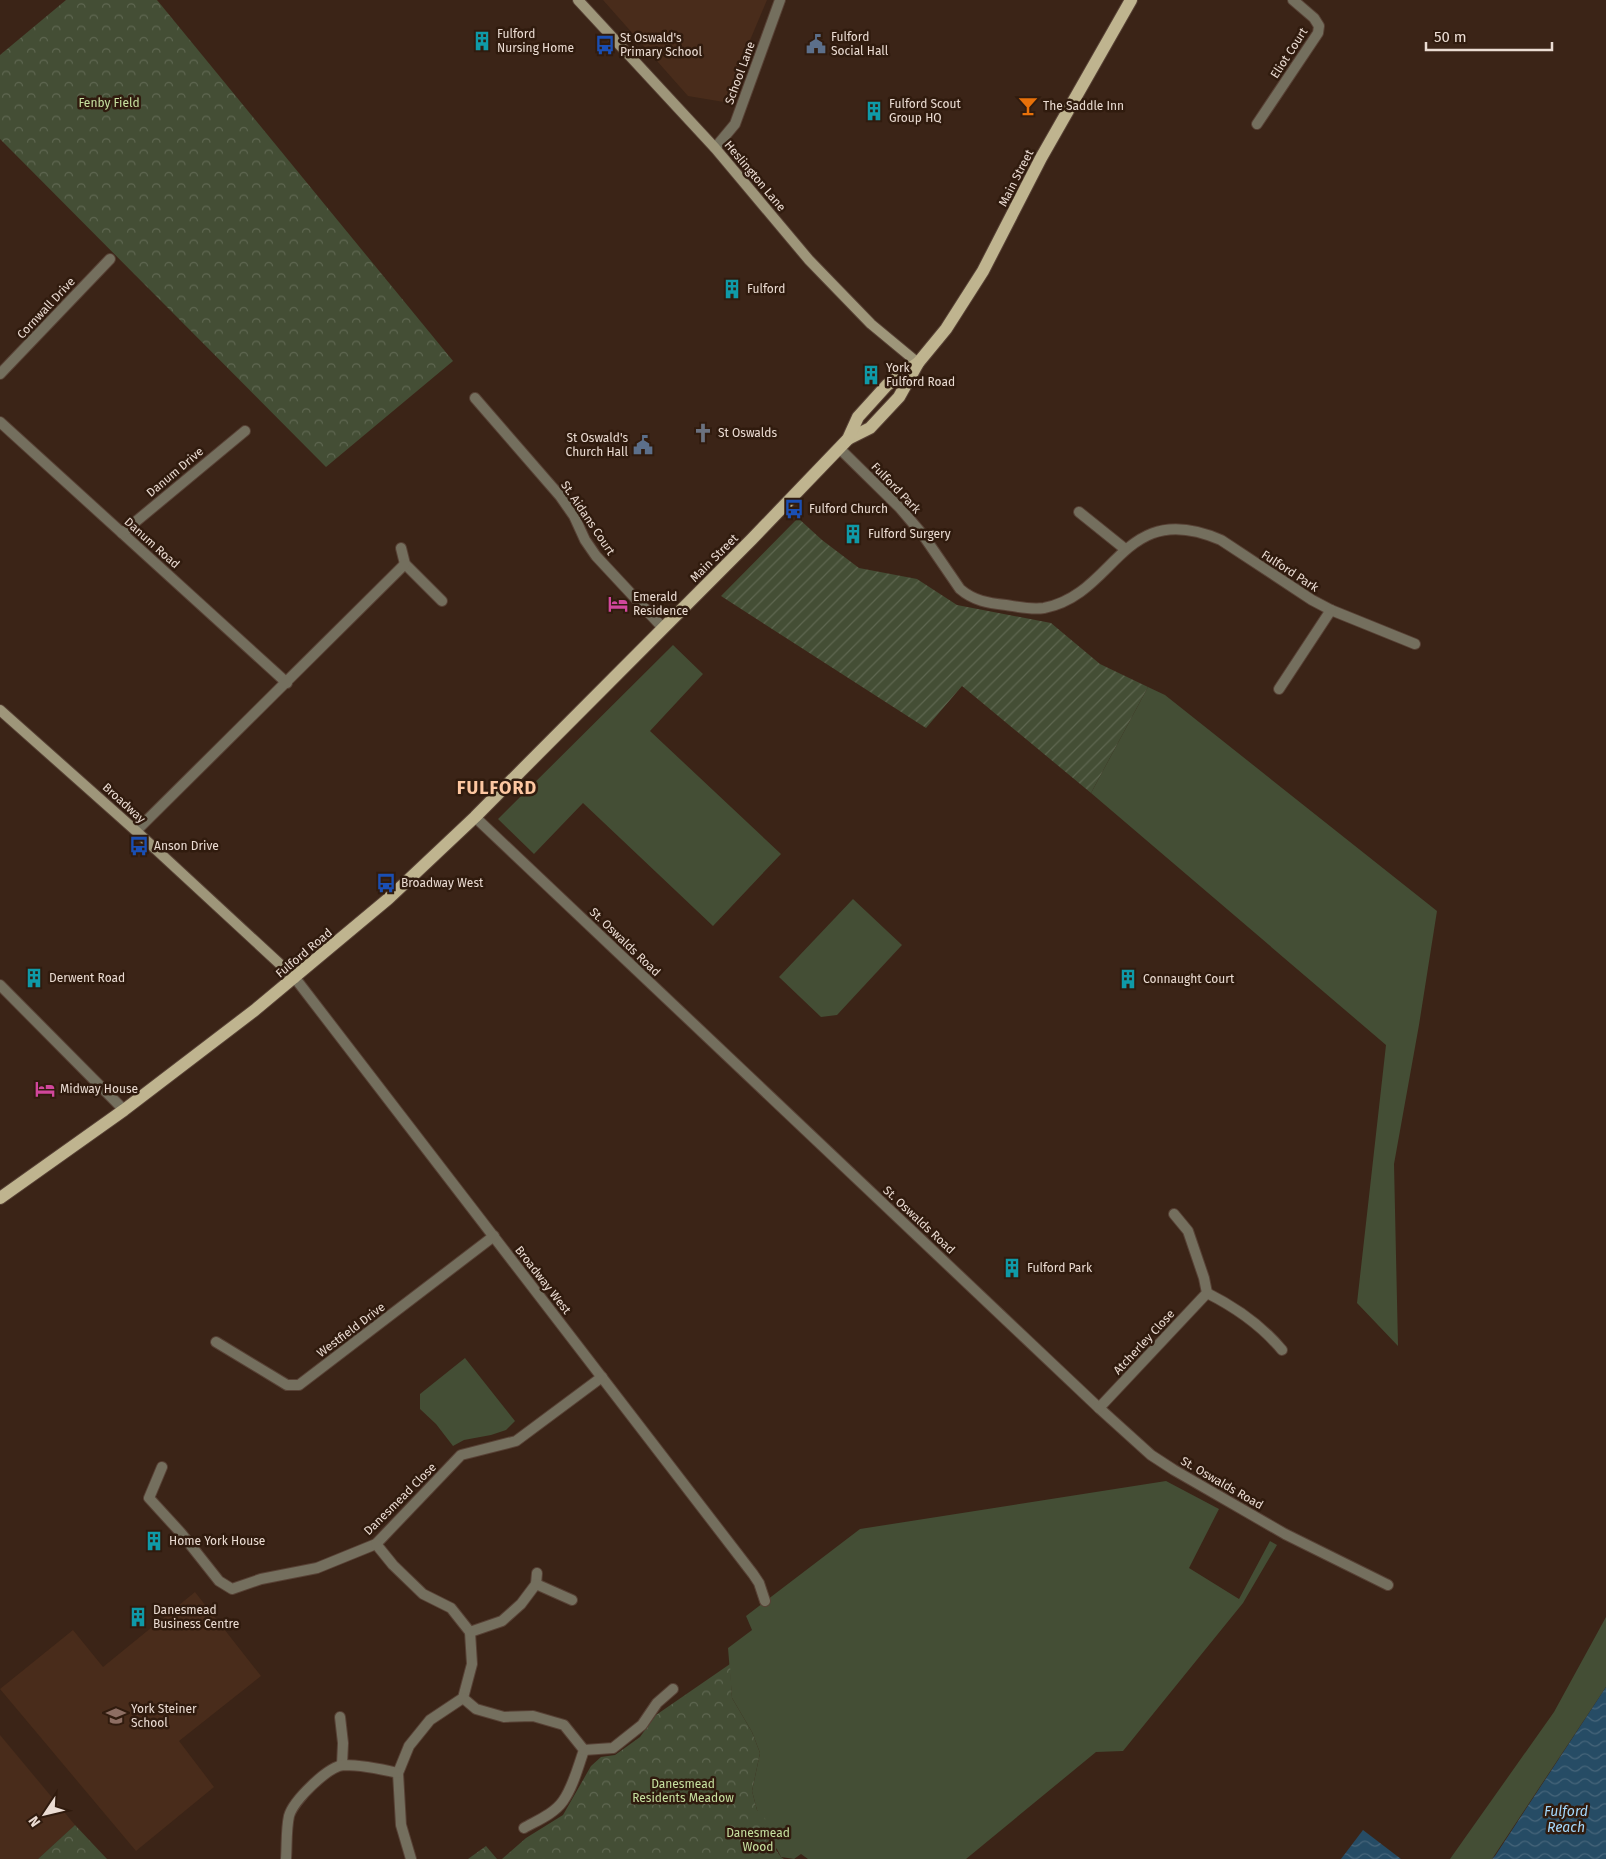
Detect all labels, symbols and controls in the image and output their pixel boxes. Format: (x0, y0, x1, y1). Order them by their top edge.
scale bar (1426, 20, 1552, 52)
street label: Eliot Court (1268, 25, 1311, 81)
place label: Fulford Nursing Home (497, 27, 574, 55)
text: 50 m (1434, 28, 1467, 46)
building icon: Fulford Nursing Home (471, 30, 493, 52)
place label: Fulford Social Hall (831, 30, 889, 58)
place label: St Oswald's Primary School (620, 31, 703, 59)
public building icon: Fulford Social Hall (805, 33, 827, 55)
bus stop icon: St Oswald's Primary School (594, 34, 616, 56)
street label: School Lane (722, 40, 758, 106)
bar icon: The Saddle Inn (1017, 95, 1039, 117)
park label: Fenby Field (78, 96, 140, 110)
place label: Fulford Scout Group HQ (889, 97, 962, 125)
place label: The Saddle Inn (1043, 99, 1124, 113)
building icon: Fulford Scout Group HQ (863, 100, 885, 122)
street label: Heslington Lane (721, 138, 789, 214)
street label: Main Street (996, 147, 1037, 209)
street label: Cornwall Drive (14, 275, 78, 341)
building icon: Fulford (721, 278, 743, 300)
place label: Fulford (747, 282, 785, 296)
place label: York Fulford Road (886, 361, 955, 389)
building icon: York Fulford Road (860, 364, 882, 386)
church icon: St Oswalds (692, 422, 714, 444)
place label: St Oswalds (718, 426, 777, 440)
place label: St Oswald's Church Hall (566, 431, 628, 459)
public building icon: St Oswald's Church Hall (632, 434, 654, 456)
street label: Danum Drive (144, 444, 206, 500)
street label: Fulford Park (868, 460, 924, 517)
street label: St. Aidans Court (558, 478, 618, 558)
bus stop icon: Fulford Church (783, 498, 805, 520)
place label: Fulford Church (809, 502, 888, 516)
street label: Danum Road (122, 515, 182, 571)
building icon: Fulford Surgery (842, 523, 864, 545)
place label: Fulford Surgery (868, 527, 951, 541)
street label: Main Street (687, 531, 741, 585)
street label: Fulford Park (1259, 547, 1322, 595)
place label: Emerald Residence (633, 590, 688, 618)
hotel icon: Emerald Residence (607, 593, 629, 615)
district label: FULFORD (457, 777, 537, 799)
street label: Broadway (100, 780, 148, 826)
bus stop icon: Anson Drive (128, 835, 150, 857)
place label: Anson Drive (154, 839, 219, 853)
bus stop icon: Broadway West (375, 872, 397, 894)
place label: Broadway West (401, 876, 484, 890)
street label: St. Oswalds Road (587, 905, 663, 979)
street label: Fulford Road (273, 925, 335, 981)
building icon: Derwent Road (23, 967, 45, 989)
building icon: Connaught Court (1117, 968, 1139, 990)
place label: Derwent Road (49, 971, 125, 985)
place label: Connaught Court (1143, 972, 1235, 986)
hotel icon: Midway House (34, 1078, 56, 1100)
place label: Midway House (60, 1082, 138, 1096)
street label: St. Oswalds Road (880, 1183, 958, 1257)
street label: Broadway West (512, 1243, 574, 1317)
building icon: Fulford Park (1001, 1257, 1023, 1279)
place label: Fulford Park (1027, 1261, 1093, 1275)
street label: Westfield Drive (314, 1300, 388, 1360)
street label: Atcherley Close (1111, 1307, 1177, 1377)
street label: St. Oswalds Road (1178, 1454, 1266, 1512)
street label: Danesmead Close (361, 1460, 439, 1538)
building icon: Home York House (143, 1530, 165, 1552)
place label: Home York House (169, 1534, 265, 1548)
place label: Danesmead Business Centre (153, 1603, 239, 1631)
building icon: Danesmead Business Centre (127, 1606, 149, 1628)
place label: York Steiner School (131, 1702, 197, 1730)
school or university icon: York Steiner School (105, 1705, 127, 1727)
park label: Danesmead Residents Meadow (632, 1777, 734, 1805)
north arrow (20, 1789, 70, 1839)
water label: Fulford Reach (1544, 1803, 1588, 1836)
text: N (25, 1812, 44, 1830)
park label: Danesmead Wood (726, 1826, 790, 1854)

